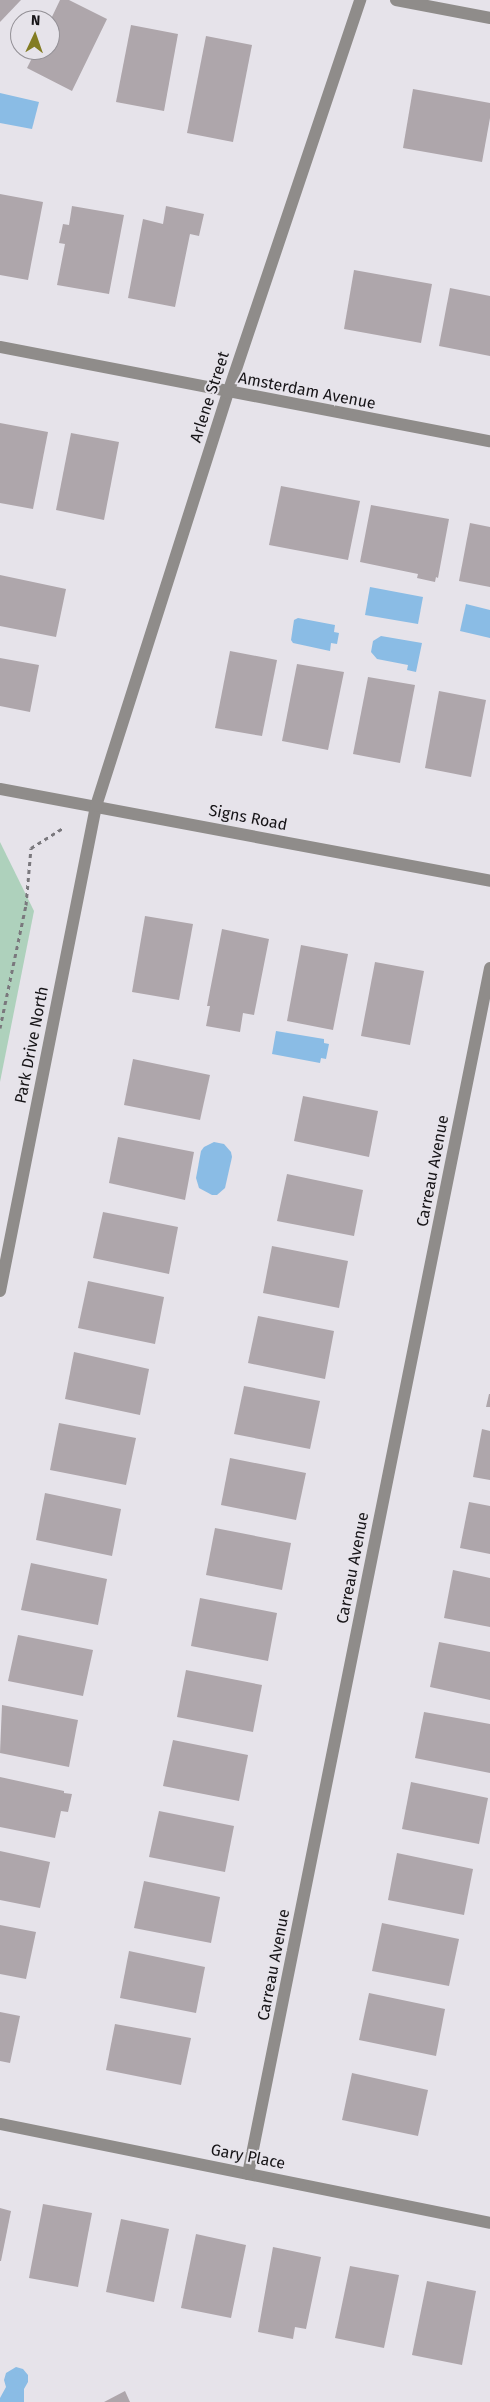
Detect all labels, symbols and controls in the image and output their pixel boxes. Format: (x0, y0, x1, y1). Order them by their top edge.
north arrow (10, 10, 60, 60)
text: N (31, 12, 41, 29)
street label: Arlene Street (186, 349, 234, 445)
street label: Amsterdam Avenue (237, 368, 377, 414)
street label: Signs Road (207, 801, 289, 835)
street label: Park Drive North (11, 985, 53, 1105)
street label: Carreau Avenue (413, 1114, 453, 1228)
street label: Carreau Avenue (333, 1511, 373, 1625)
street label: Carreau Avenue (254, 1908, 294, 2022)
street label: Gary Place (209, 2140, 287, 2174)

